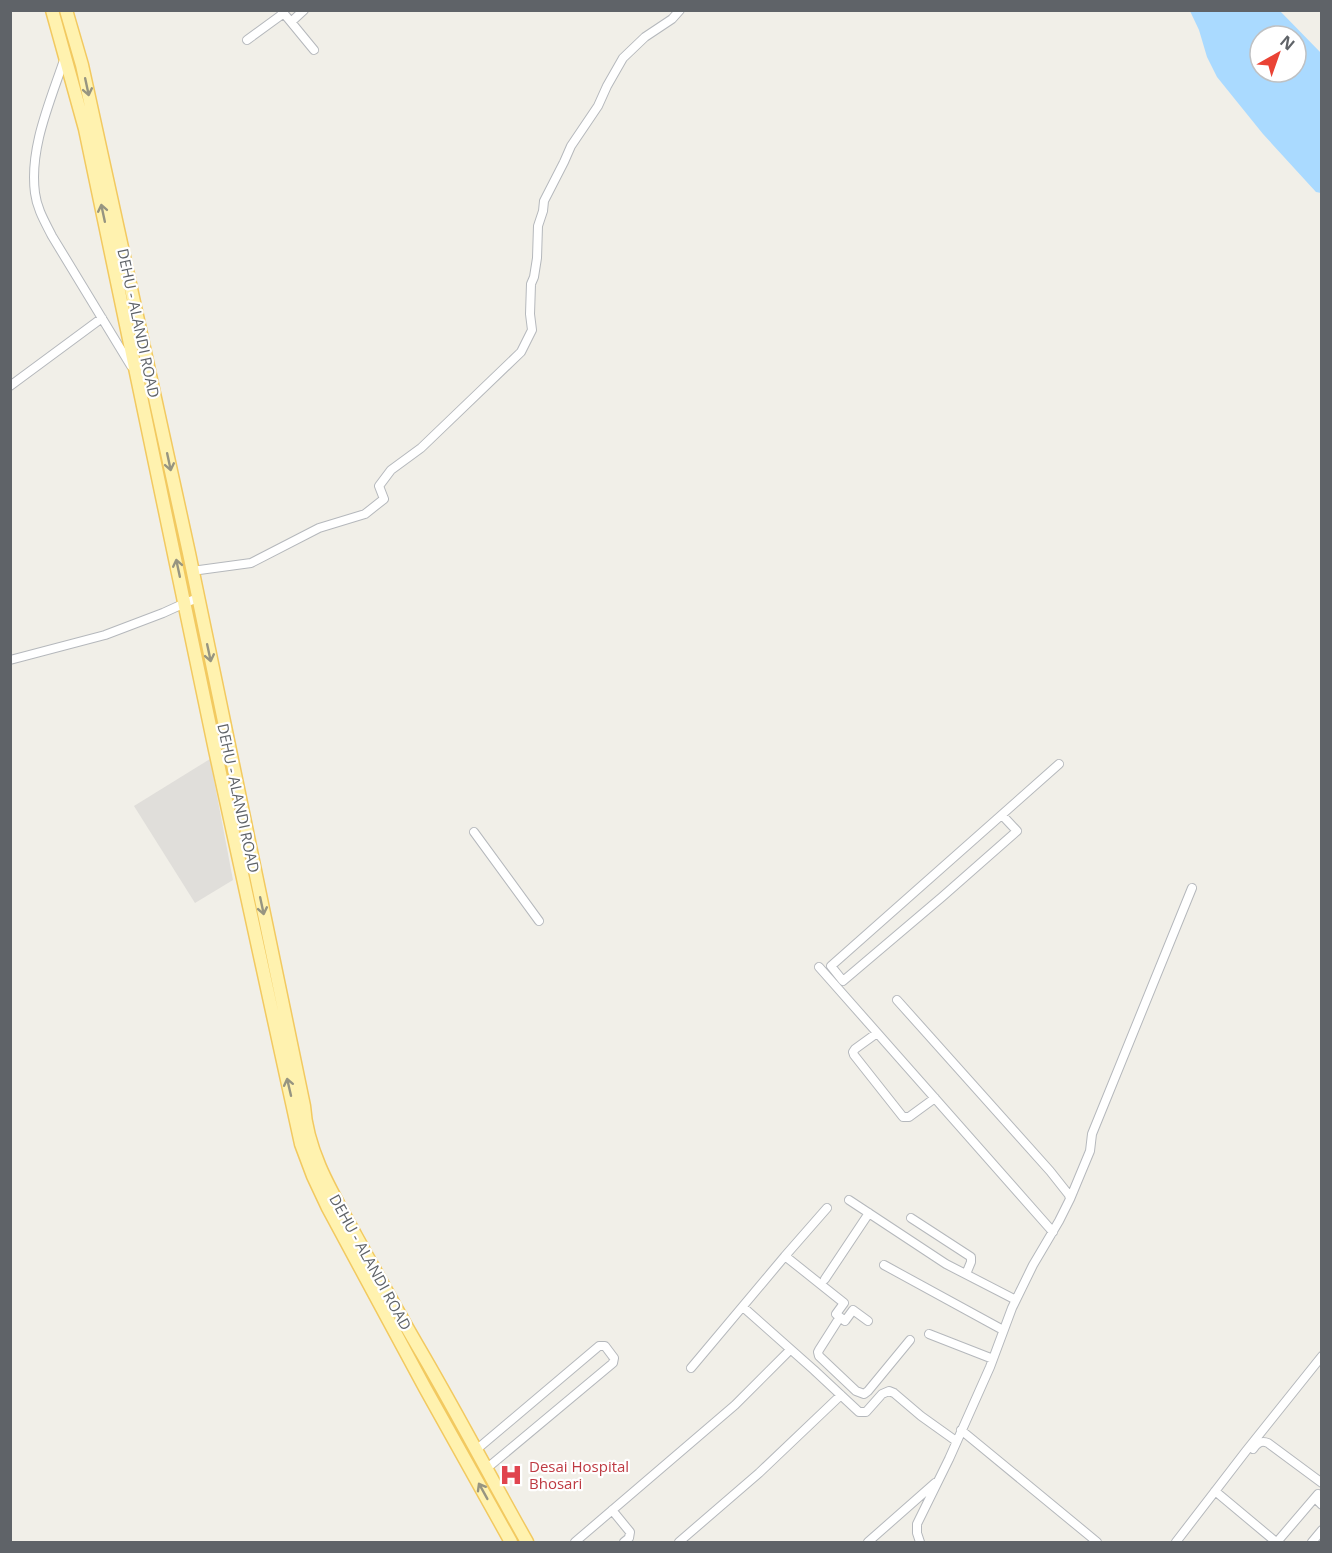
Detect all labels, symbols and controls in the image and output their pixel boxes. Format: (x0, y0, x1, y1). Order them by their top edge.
north arrow (1248, 24, 1308, 84)
text: N (1276, 30, 1300, 55)
one-way arrow (82, 77, 93, 96)
one-way arrow (96, 204, 108, 223)
street label: DEHU - ALANDI ROAD (113, 246, 165, 400)
one-way arrow (164, 452, 175, 471)
one-way arrow (172, 559, 183, 578)
one-way arrow (204, 643, 215, 662)
street label: DEHU - ALANDI ROAD (213, 721, 265, 875)
one-way arrow (257, 895, 268, 915)
one-way arrow (282, 1078, 294, 1097)
street label: DEHU - ALANDI ROAD (325, 1191, 417, 1333)
place label: Desai Hospital Bhosari (529, 1456, 629, 1493)
hospital icon: Desai Hospital Bhosari (498, 1462, 524, 1488)
one-way arrow (477, 1483, 489, 1500)

